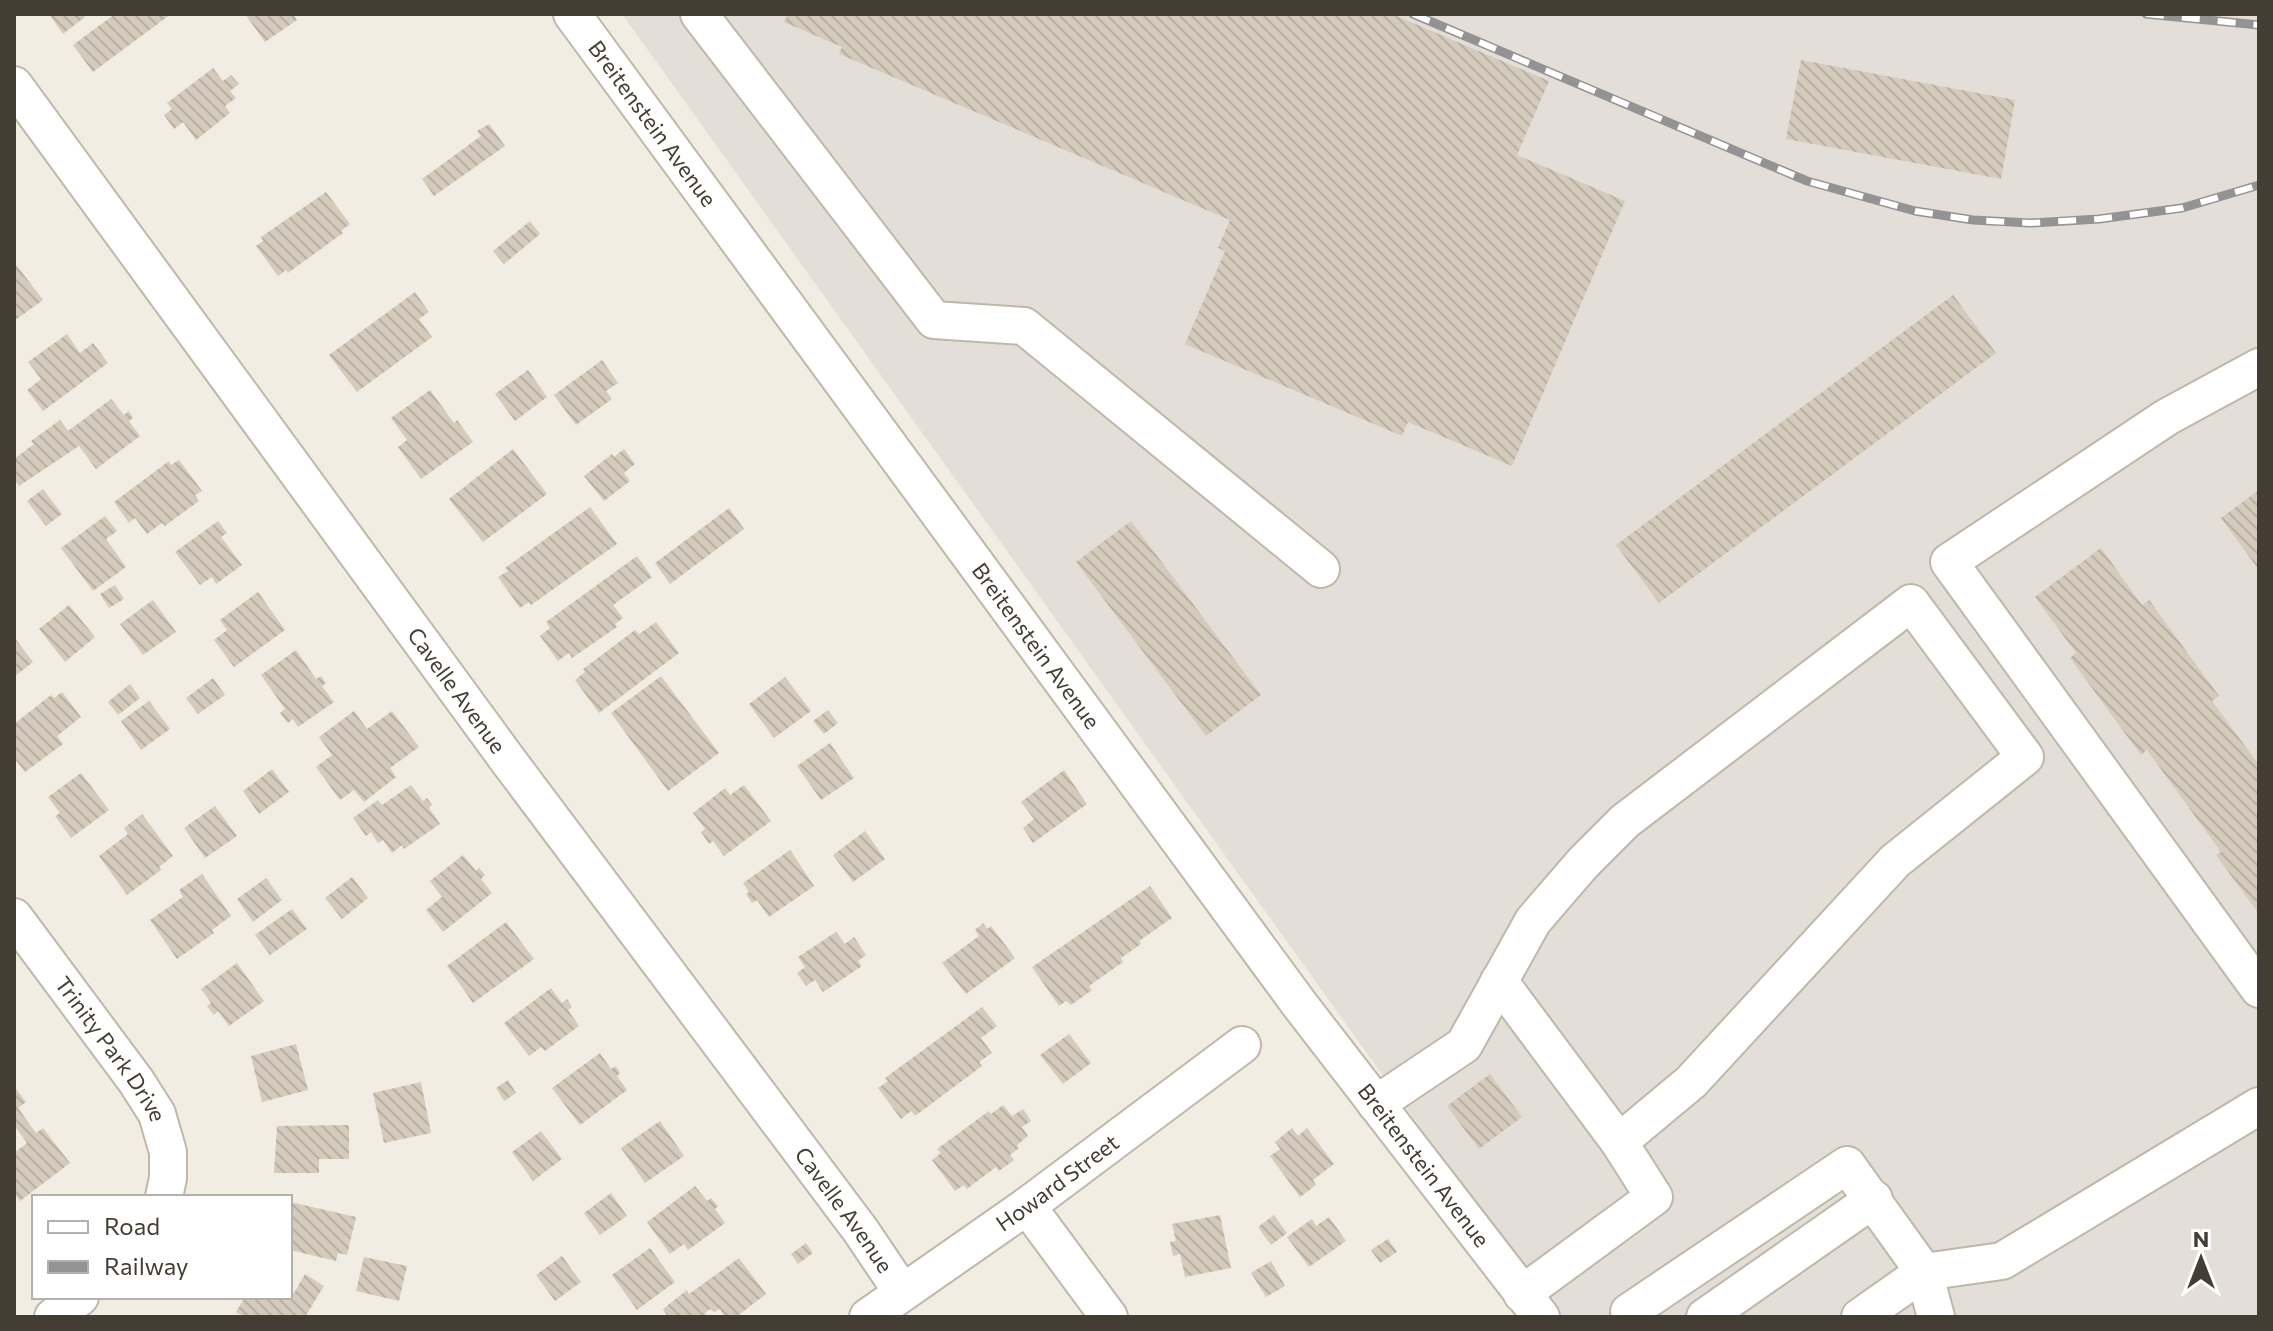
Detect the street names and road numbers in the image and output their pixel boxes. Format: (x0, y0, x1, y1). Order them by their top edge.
street label: Breitenstein Avenue (583, 35, 723, 212)
street label: Breitenstein Avenue (967, 557, 1106, 734)
street label: Cavelle Avenue (402, 622, 512, 758)
street label: Trinity Park Drive (50, 971, 172, 1124)
street label: Breitenstein Avenue (1352, 1078, 1496, 1252)
street label: Howard Street (990, 1128, 1124, 1237)
street label: Cavelle Avenue (790, 1141, 899, 1278)

